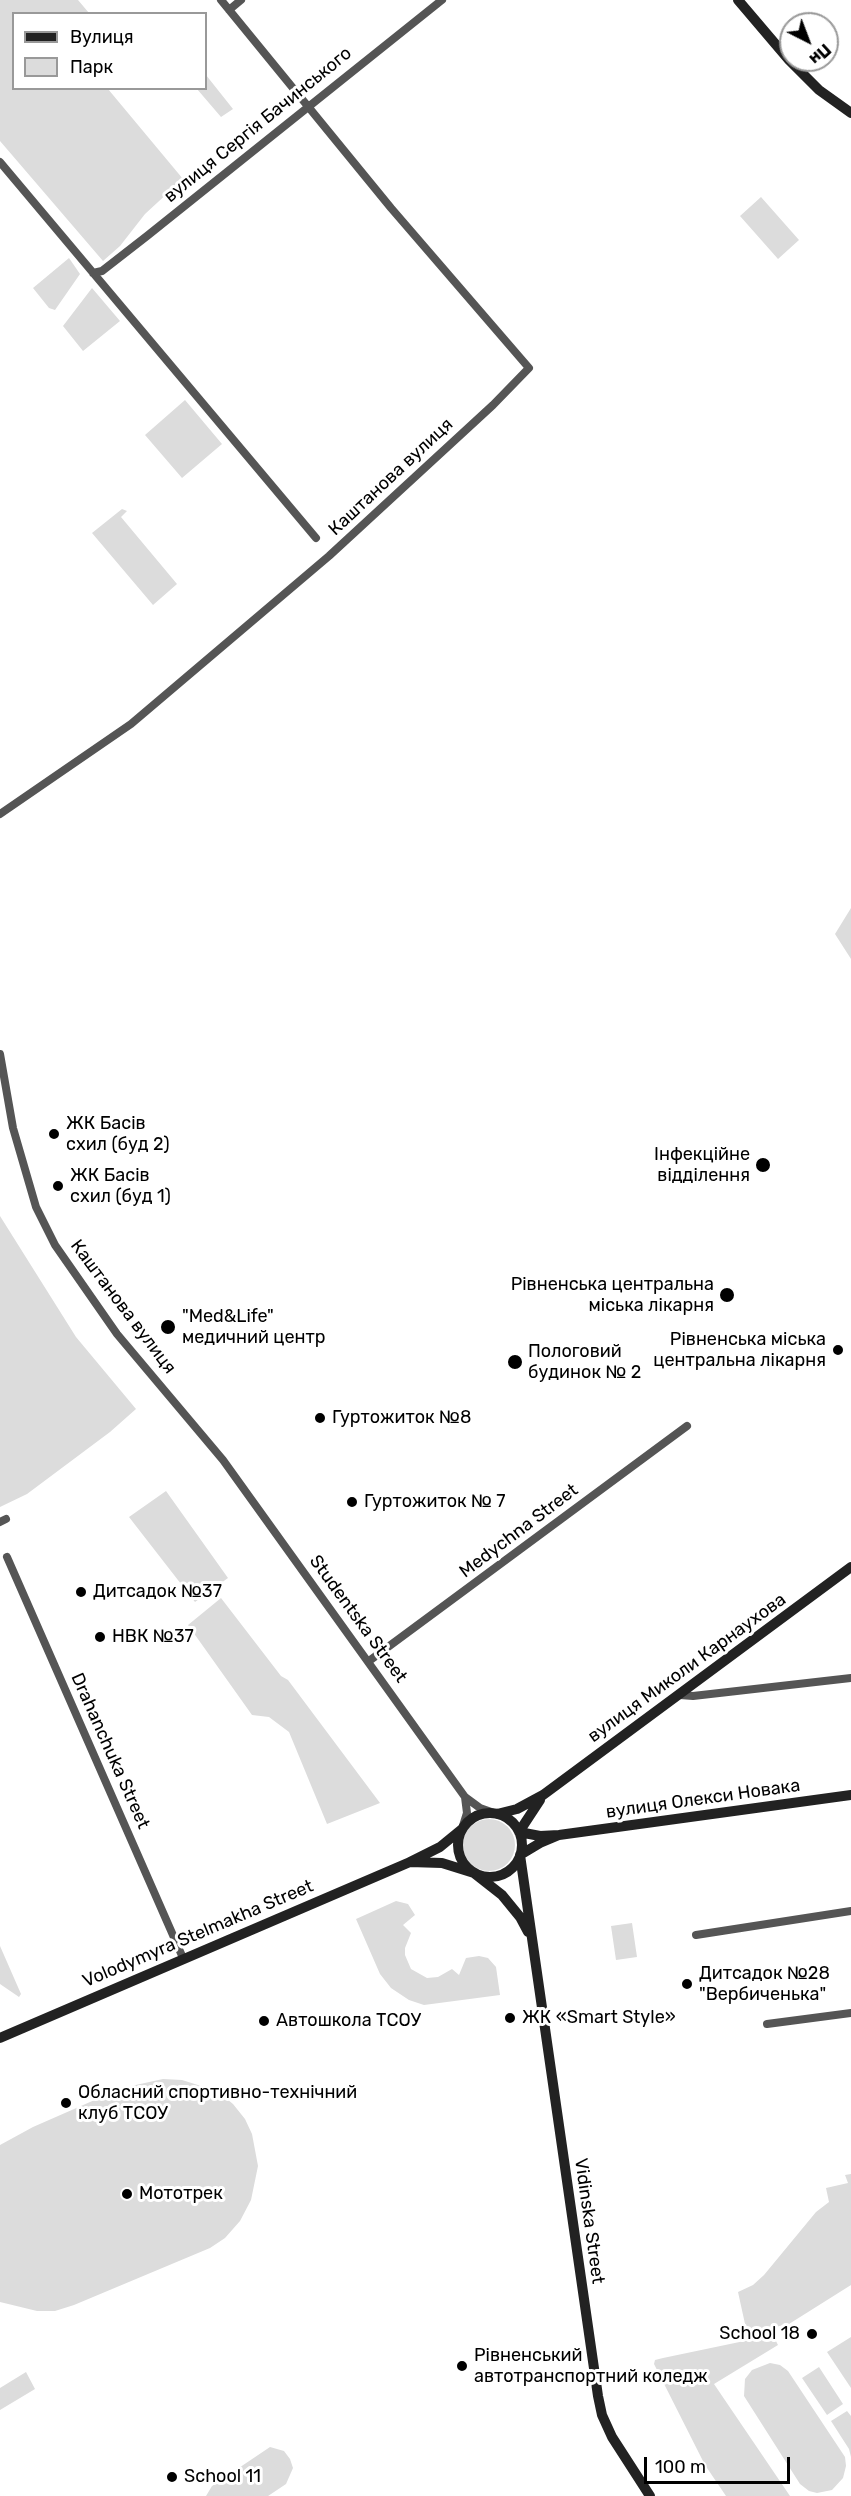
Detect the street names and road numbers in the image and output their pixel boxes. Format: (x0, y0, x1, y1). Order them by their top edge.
street label: вулиця Сергія Бачинського (160, 43, 356, 207)
street label: Каштанова вулиця (324, 414, 458, 540)
street label: Каштанова вулиця (66, 1236, 180, 1378)
street label: Medychna Street (455, 1479, 583, 1583)
street label: Studentska Street (304, 1551, 412, 1687)
street label: вулиця Миколи Карнаухова (584, 1589, 790, 1747)
street label: Drahanchuka Street (66, 1670, 154, 1832)
street label: вулиця Олекси Новака (604, 1775, 802, 1823)
street label: Volodymyra Stelmakha Street (79, 1876, 317, 1992)
street label: Vidinska Street (569, 2157, 609, 2285)

